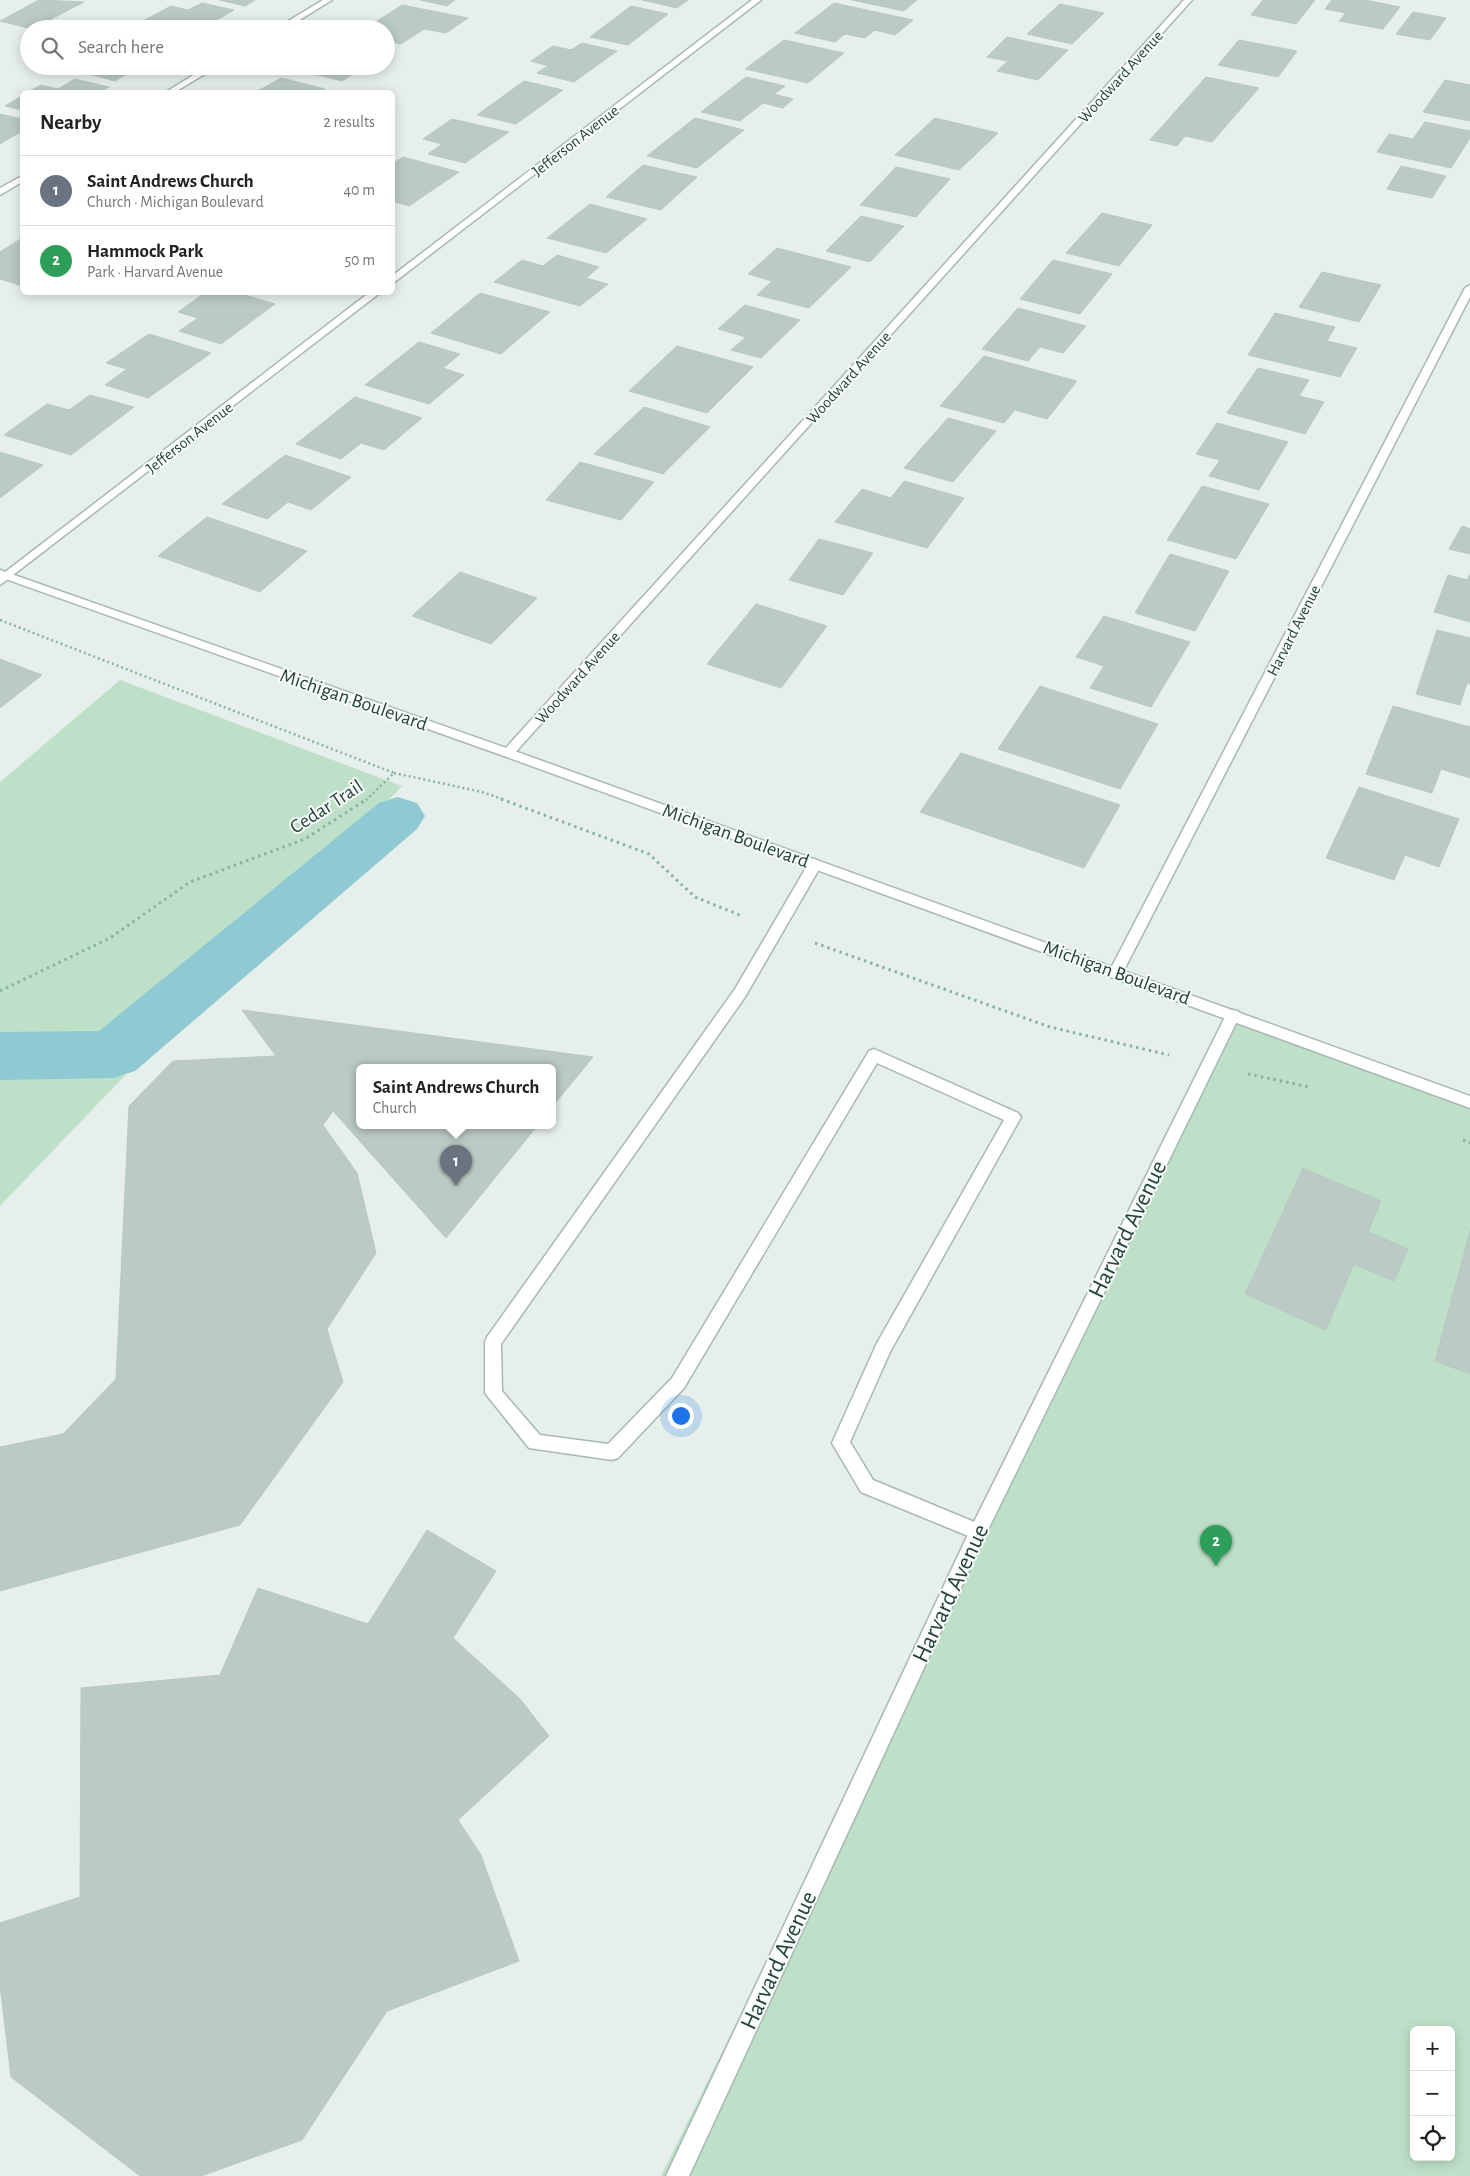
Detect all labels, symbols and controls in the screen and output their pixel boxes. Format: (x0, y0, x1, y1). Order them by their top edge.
search box (20, 20, 395, 75)
street label: Woodward Avenue (1075, 27, 1166, 126)
icon: search (38, 34, 66, 62)
text: Search here (78, 38, 164, 57)
street label: Jefferson Avenue (529, 102, 622, 179)
text: Nearby (40, 112, 101, 133)
text: 2 results (323, 114, 375, 130)
text: Saint Andrews Church (87, 172, 254, 191)
text: 1 (53, 182, 59, 198)
text: 40 m (343, 182, 375, 198)
text: Church · Michigan Boulevard (87, 194, 264, 210)
text: Hammock Park (87, 242, 203, 261)
text: 2 (52, 252, 60, 268)
text: 50 m (344, 252, 375, 268)
text: Park · Harvard Avenue (87, 264, 223, 280)
street label: Woodward Avenue (803, 328, 894, 427)
street label: Jefferson Avenue (143, 399, 236, 476)
street label: Harvard Avenue (1264, 582, 1324, 678)
street label: Woodward Avenue (532, 628, 623, 727)
street label: Michigan Boulevard (277, 665, 430, 735)
street label: Cedar Trail (287, 776, 366, 838)
street label: Michigan Boulevard (660, 800, 812, 872)
street label: Michigan Boulevard (1041, 937, 1193, 1009)
popup (356, 1064, 556, 1129)
text: Saint Andrews Church (373, 1078, 539, 1097)
text: Church (373, 1100, 417, 1116)
pin: 1 (440, 1145, 472, 1186)
street label: Harvard Avenue (1084, 1157, 1171, 1302)
your location (668, 1403, 694, 1429)
street label: Harvard Avenue (908, 1521, 993, 1666)
pin: 2 (1200, 1525, 1232, 1566)
street label: Harvard Avenue (736, 1888, 821, 2033)
map controls (1410, 2026, 1455, 2161)
button: + (1410, 2026, 1455, 2071)
button: − (1410, 2071, 1455, 2116)
button: locate (1410, 2116, 1455, 2161)

